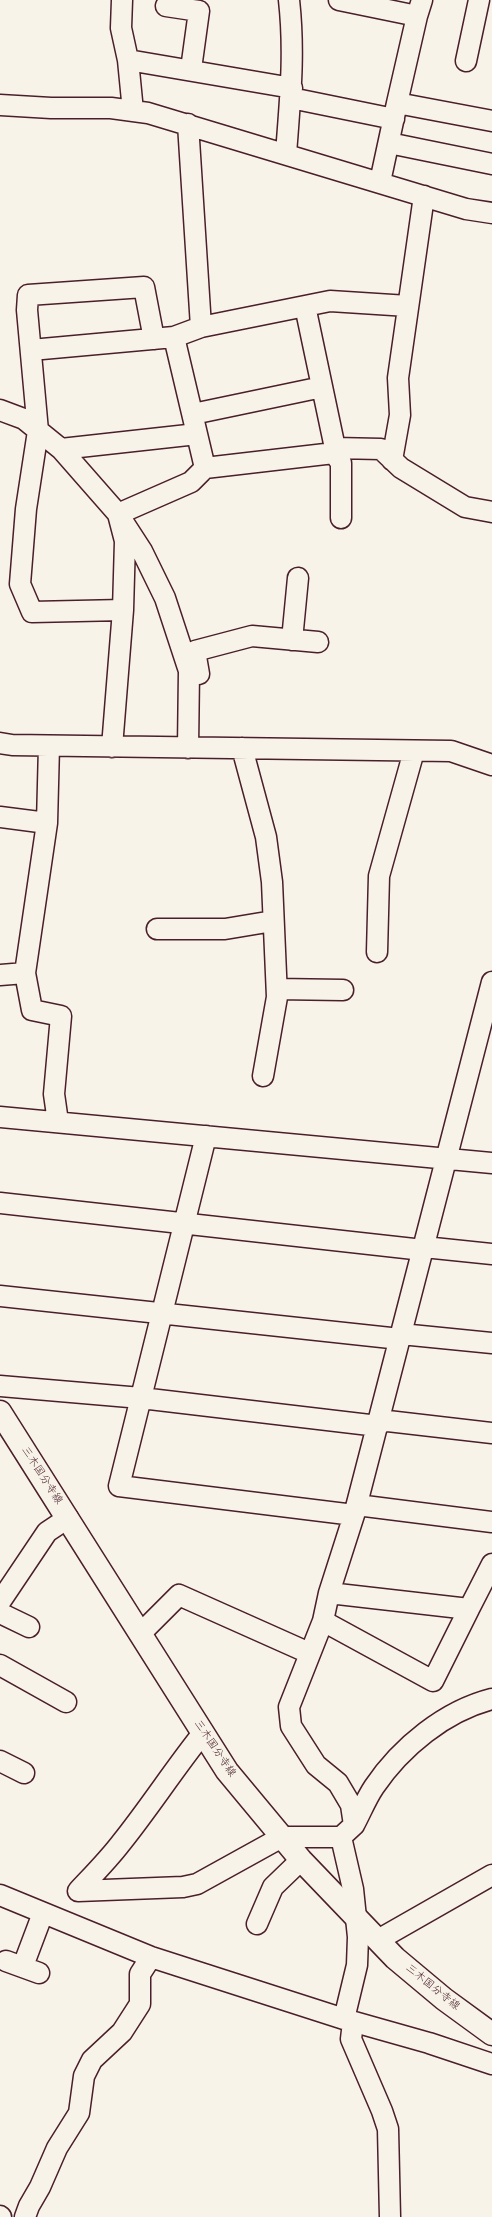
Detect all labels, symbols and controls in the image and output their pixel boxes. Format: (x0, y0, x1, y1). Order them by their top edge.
street label: 三木国分寺線 (17, 1445, 65, 1507)
street label: 三木国分寺線 (190, 1718, 238, 1780)
street label: 三木国分寺線 (402, 1962, 462, 2014)

